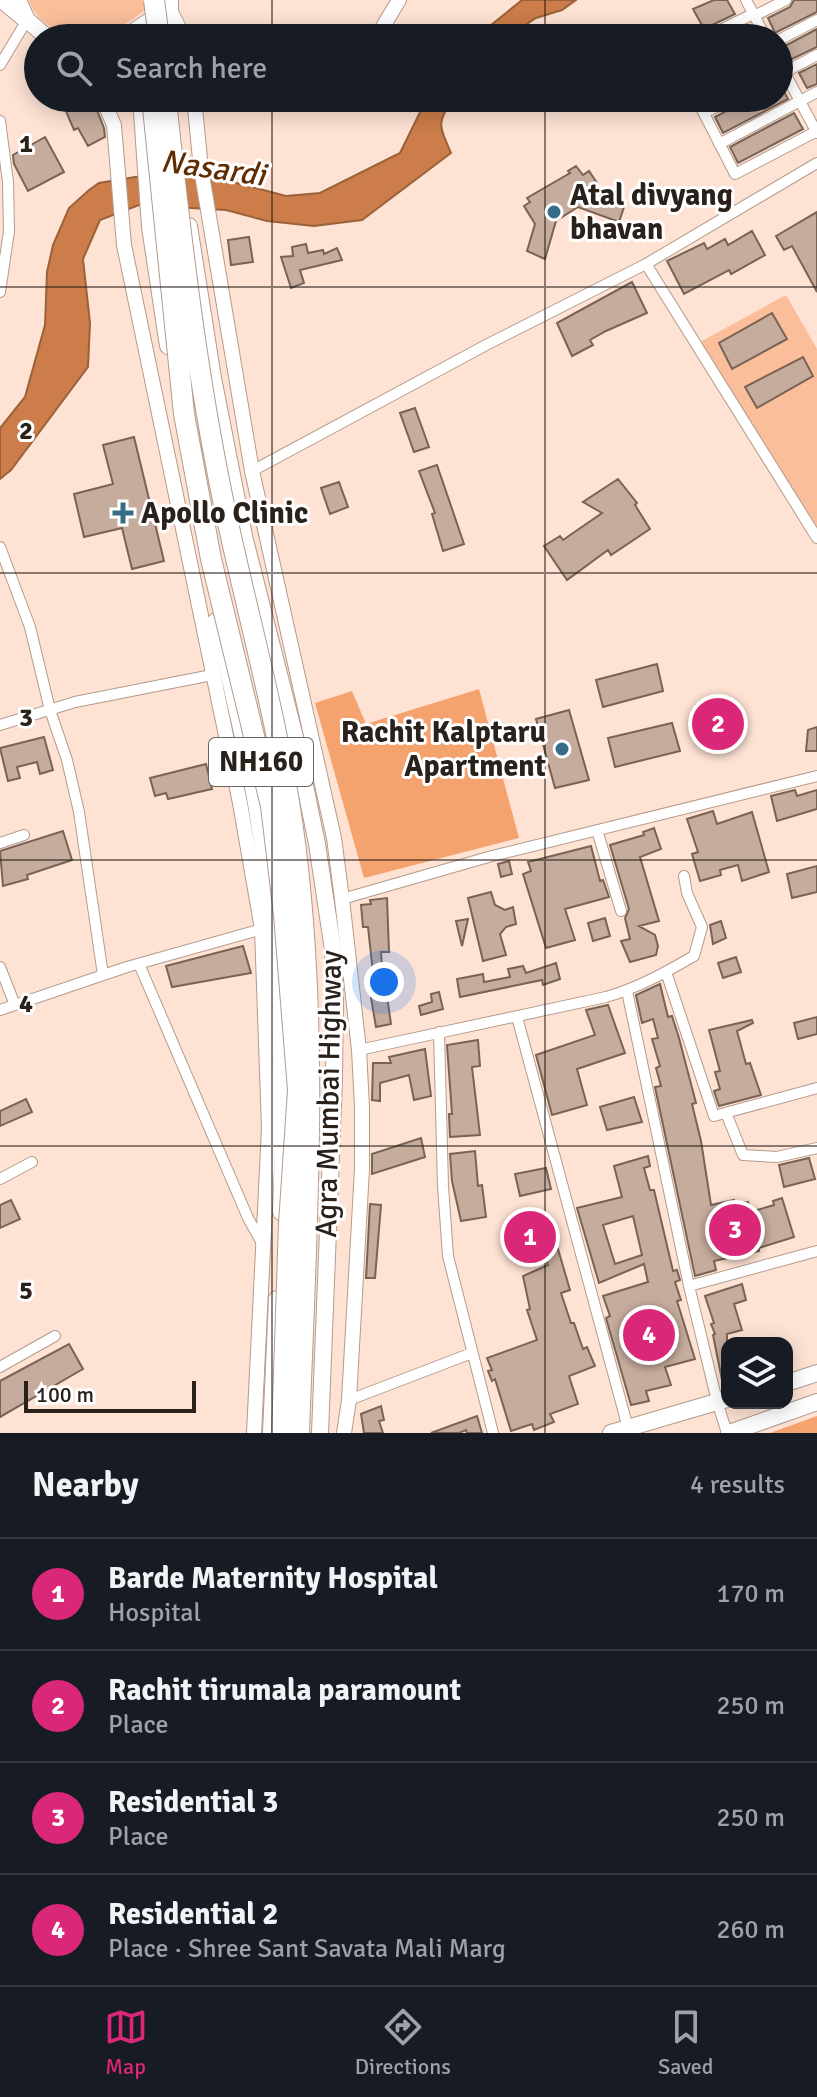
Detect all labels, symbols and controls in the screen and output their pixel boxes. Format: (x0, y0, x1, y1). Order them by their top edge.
search box (24, 24, 793, 112)
icon: search (52, 46, 96, 90)
text: Search here (116, 50, 267, 87)
text: 1 (19, 128, 33, 160)
water label: Nasardi (158, 141, 271, 195)
place label: Atal divyang bhavan (570, 177, 733, 248)
marker: Atal divyang bhavan (545, 203, 563, 221)
text: 2 (19, 415, 33, 447)
place label: Apollo Clinic (141, 495, 308, 532)
marker: Apollo Clinic (112, 502, 134, 524)
pin: 2 (692, 694, 744, 754)
text: 3 (19, 702, 33, 734)
place label: Rachit Kalptaru Apartment (341, 714, 546, 785)
road number: NH160 (209, 738, 313, 786)
marker: Rachit Kalptaru Apartment (553, 740, 571, 758)
street label: Agra Mumbai Highway (308, 950, 350, 1238)
your location (364, 962, 404, 1002)
text: 4 (19, 988, 33, 1020)
pin: 3 (709, 1200, 761, 1260)
pin: 1 (504, 1207, 556, 1267)
text: 5 (19, 1275, 33, 1307)
pin: 4 (623, 1305, 675, 1365)
map controls (721, 1337, 793, 1409)
button: layers (721, 1337, 793, 1409)
scale bar (24, 1377, 196, 1413)
text: 100 m (36, 1381, 94, 1408)
text: Nearby (32, 1464, 139, 1506)
text: 4 results (690, 1469, 785, 1501)
text: Barde Maternity Hospital (108, 1560, 438, 1597)
text: 1 (51, 1578, 65, 1610)
text: 170 m (716, 1578, 785, 1610)
text: Hospital (108, 1597, 201, 1629)
text: Rachit tirumala paramount (108, 1672, 461, 1709)
text: 2 (51, 1690, 65, 1722)
text: 250 m (716, 1690, 785, 1722)
text: Place (108, 1709, 169, 1741)
text: Residential 3 (108, 1784, 279, 1821)
text: 3 (51, 1802, 65, 1834)
text: 250 m (716, 1802, 785, 1834)
text: Place (108, 1821, 169, 1853)
text: Residential 2 (108, 1896, 279, 1933)
text: 4 (51, 1914, 65, 1946)
text: 260 m (716, 1914, 785, 1946)
text: Place · Shree Sant Savata Mali Marg (108, 1933, 506, 1965)
tab: Map (104, 2005, 148, 2080)
tab: Directions (355, 2005, 451, 2080)
tab: Saved (658, 2005, 713, 2080)

